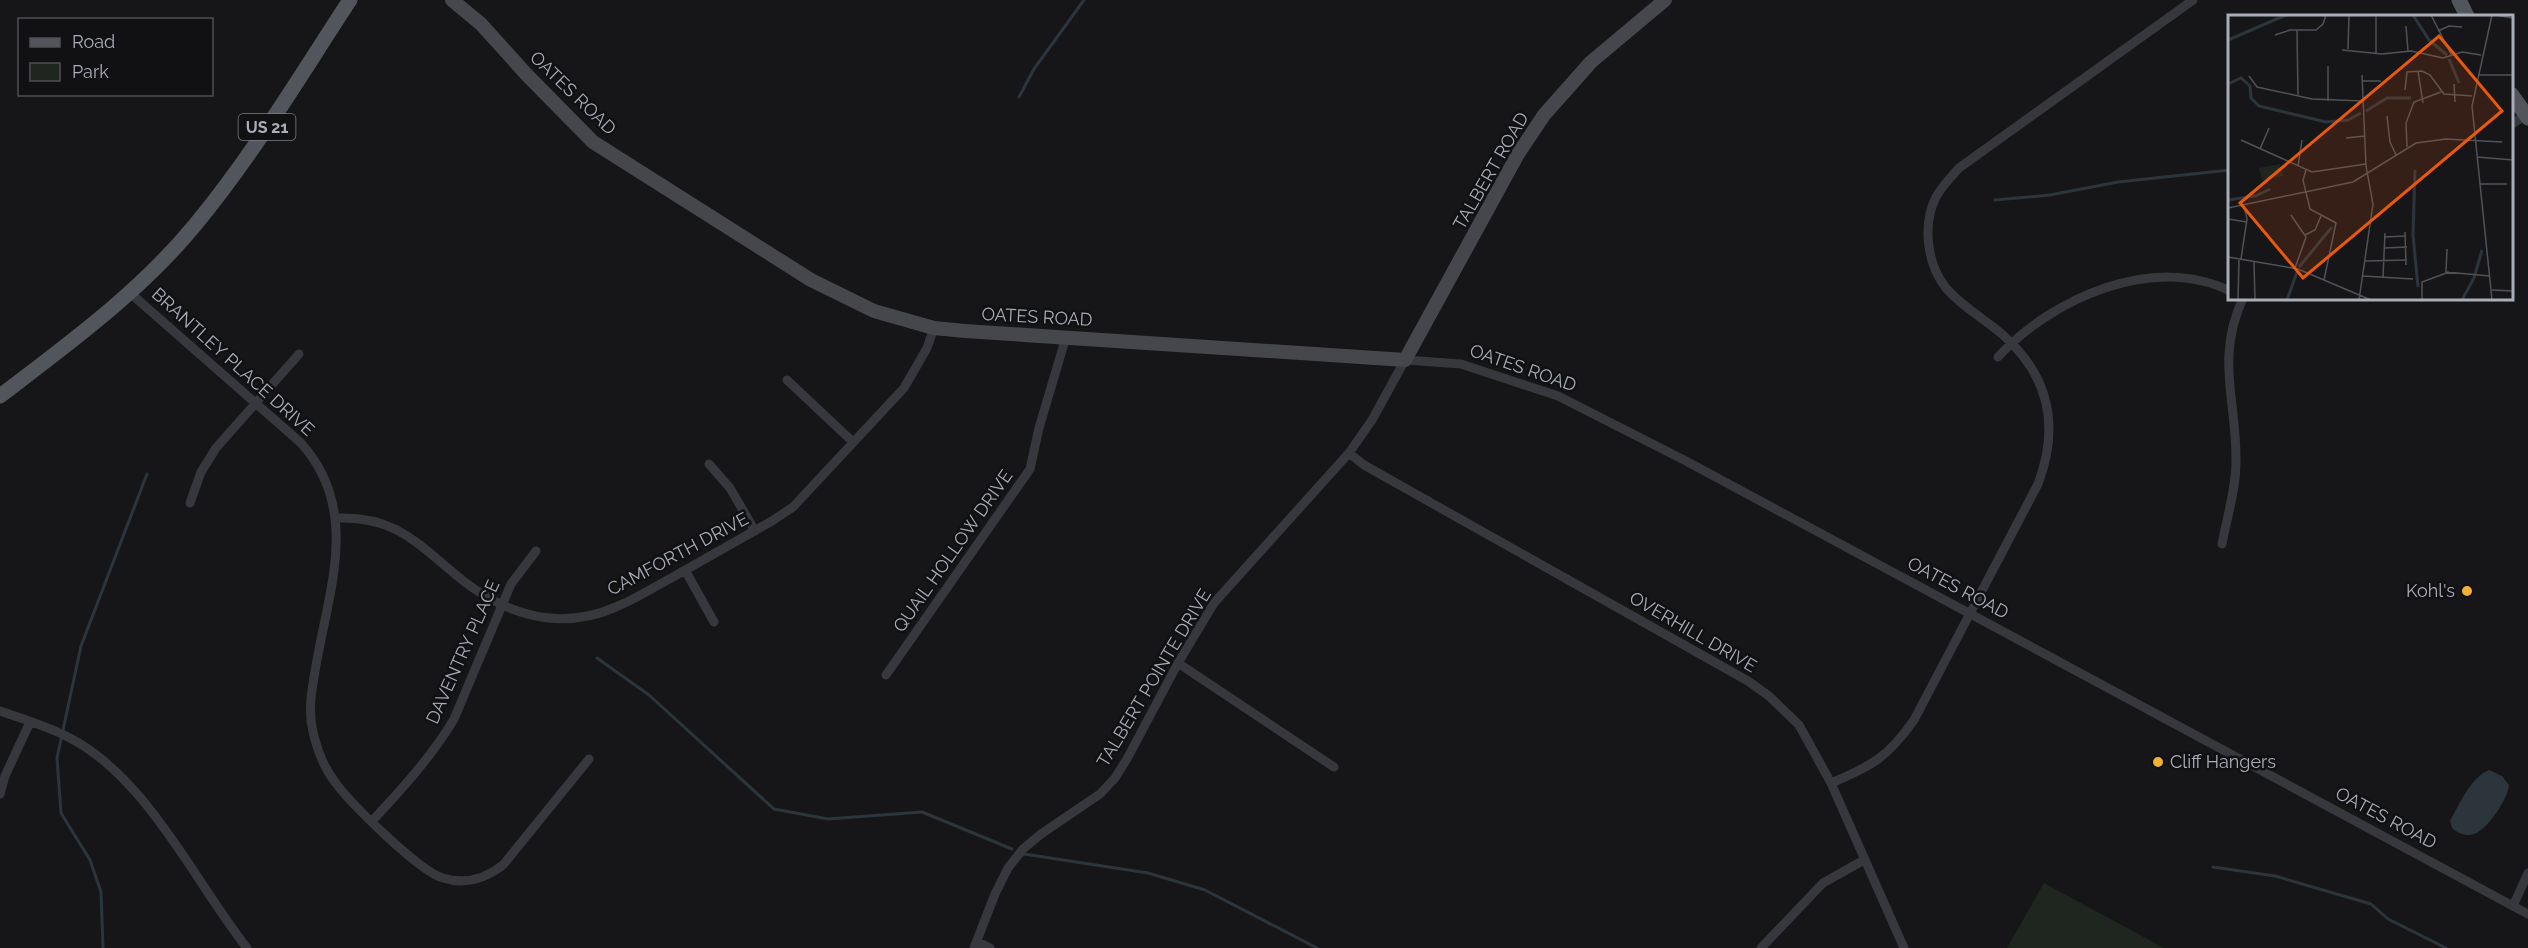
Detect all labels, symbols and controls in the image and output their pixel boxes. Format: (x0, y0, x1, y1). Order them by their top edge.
inset map (2228, 15, 2513, 300)
legend (18, 18, 213, 96)
text: Road (72, 31, 115, 52)
street label: OATES ROAD (526, 46, 621, 139)
text: Park (72, 61, 109, 82)
street label: TALBERT ROAD (1449, 108, 1533, 233)
road number: US 21 (238, 114, 296, 140)
street label: BRANTLEY PLACE DRIVE (148, 283, 319, 440)
street label: OATES ROAD (981, 303, 1093, 330)
street label: OATES ROAD (1467, 339, 1579, 396)
street label: QUAIL HOLLOW DRIVE (889, 466, 1017, 636)
street label: CAMFORTH DRIVE (604, 507, 752, 600)
street label: OATES ROAD (1904, 552, 2012, 623)
street label: DAVENTRY PLACE (421, 577, 504, 727)
place label: Kohl's (2406, 580, 2455, 601)
marker: Kohl's (2460, 584, 2474, 598)
street label: TALBERT POINTE DRIVE (1092, 585, 1215, 771)
street label: OVERHILL DRIVE (1626, 587, 1760, 676)
place label: Cliff Hangers (2170, 751, 2276, 772)
marker: Cliff Hangers (2151, 755, 2165, 769)
street label: OATES ROAD (2332, 782, 2440, 853)

